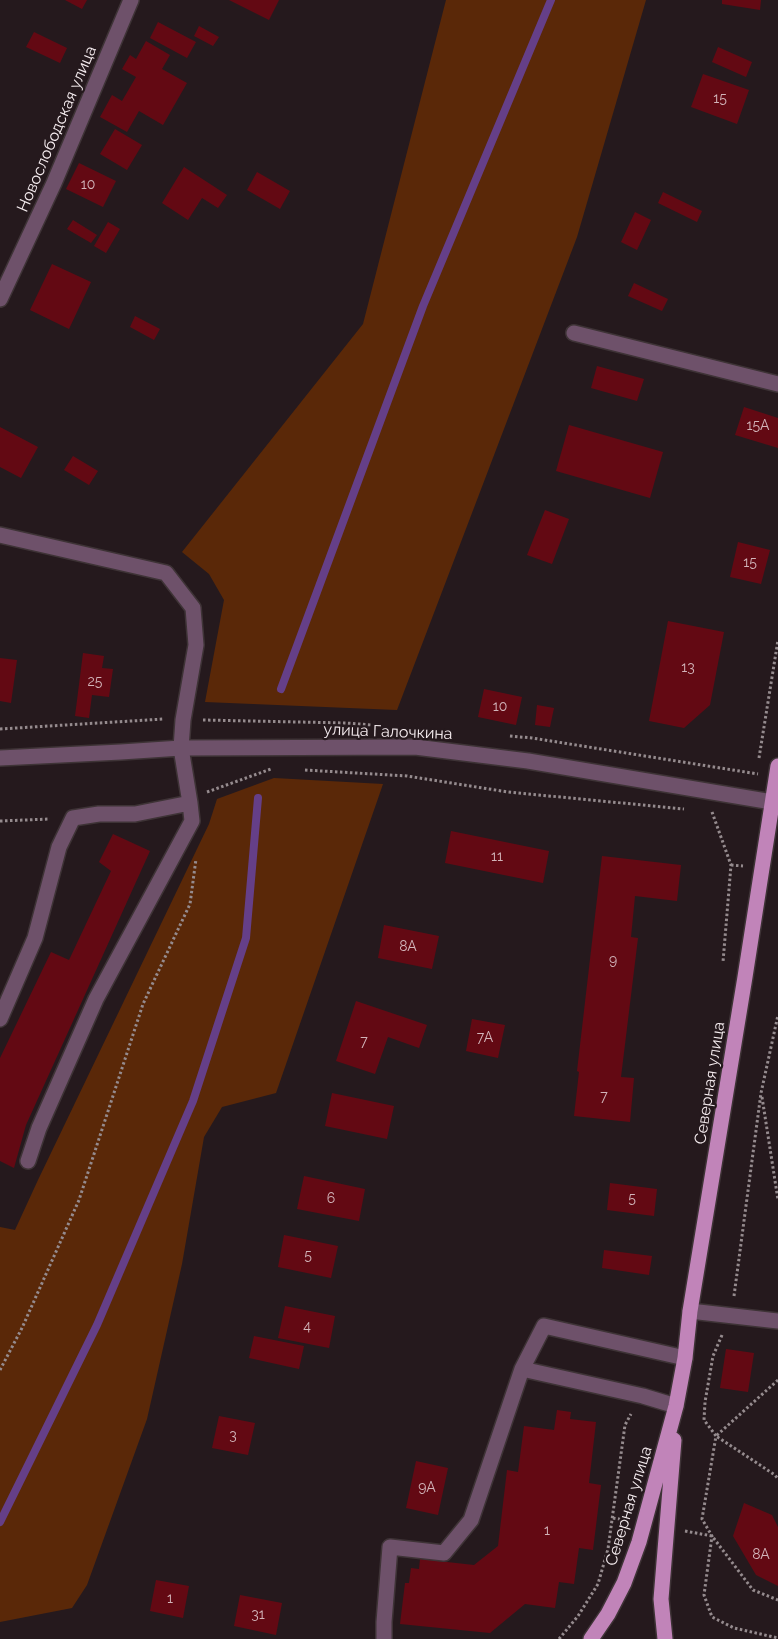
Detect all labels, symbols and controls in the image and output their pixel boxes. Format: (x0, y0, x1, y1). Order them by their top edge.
street label: Новослободская улица (13, 43, 101, 215)
house number: 15 (713, 91, 727, 107)
house number: 10 (81, 177, 95, 193)
house number: 15А (746, 418, 770, 434)
house number: 15 (743, 555, 757, 571)
house number: 13 (681, 660, 695, 676)
house number: 25 (88, 674, 102, 690)
house number: 10 (493, 699, 507, 715)
street label: улица Галочкина (323, 720, 453, 744)
house number: 11 (491, 849, 503, 865)
house number: 8А (399, 939, 417, 955)
house number: 9 (609, 953, 617, 969)
street label: Северная улица (691, 1020, 729, 1146)
house number: 7А (477, 1030, 493, 1046)
house number: 7 (360, 1034, 368, 1050)
house number: 7 (600, 1089, 608, 1105)
house number: 6 (327, 1191, 335, 1207)
house number: 5 (628, 1191, 636, 1207)
house number: 5 (304, 1248, 312, 1264)
house number: 4 (303, 1319, 311, 1335)
house number: 3 (229, 1428, 237, 1444)
street label: Северная улица (602, 1444, 656, 1568)
house number: 9А (418, 1480, 436, 1496)
house number: 1 (544, 1523, 550, 1539)
house number: 8А (752, 1547, 770, 1563)
house number: 1 (167, 1591, 173, 1607)
house number: 31 (251, 1607, 265, 1623)

